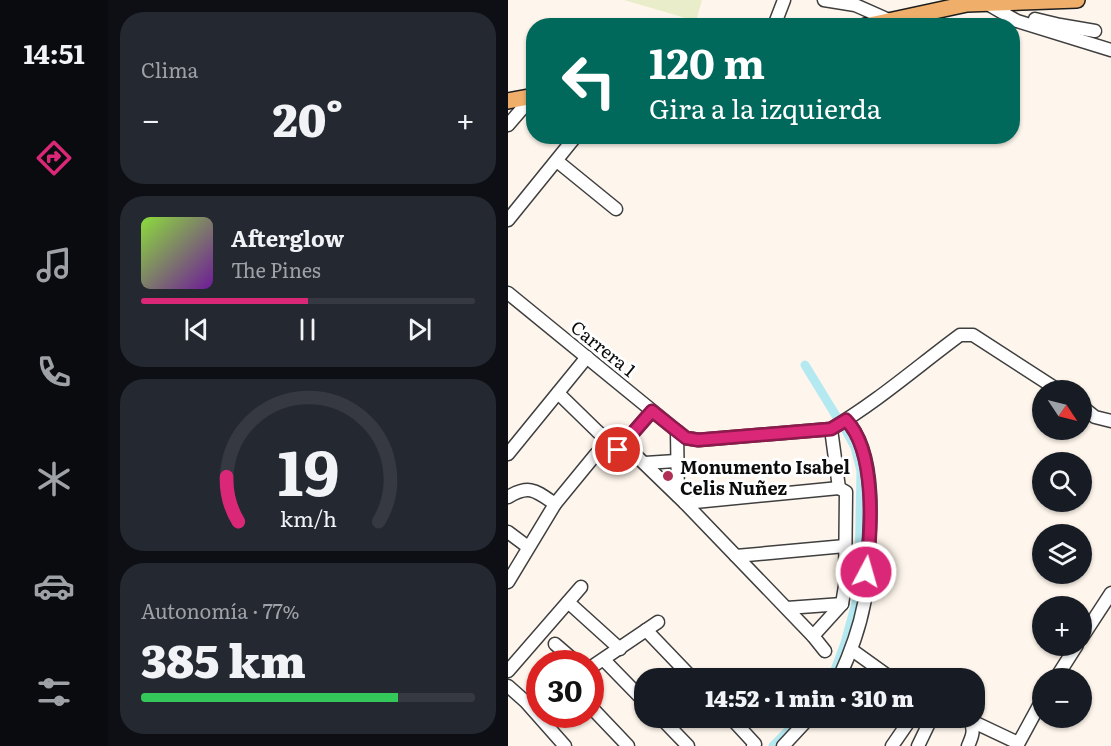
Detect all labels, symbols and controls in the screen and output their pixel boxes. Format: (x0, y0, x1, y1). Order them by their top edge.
text: 120 m (649, 30, 765, 92)
text: 14:51 (23, 32, 85, 72)
icon: left (550, 42, 628, 120)
text: Clima (141, 54, 198, 84)
text: 20° (273, 84, 343, 151)
text: Gira a la izquierda (649, 87, 881, 127)
text: − (141, 93, 160, 142)
text: + (456, 93, 475, 142)
icon: directions (33, 137, 75, 179)
text: Afterglow (231, 221, 344, 254)
icon: music (33, 244, 75, 286)
text: The Pines (231, 254, 321, 284)
icon: previous (180, 313, 213, 346)
icon: pause (291, 313, 324, 346)
icon: next (403, 313, 436, 346)
street label: Carrera 1 (566, 313, 642, 383)
icon: phone (33, 351, 75, 393)
north arrow (1032, 380, 1092, 440)
map controls (1032, 380, 1092, 728)
text: 19 (277, 423, 339, 515)
pin (592, 424, 643, 475)
icon: arrive (601, 433, 634, 466)
button: search (1032, 452, 1092, 512)
place label: Monumento Isabel Celis Nuñez (680, 453, 851, 501)
icon: climate (33, 458, 75, 500)
marker: Monumento Isabel Celis Nuñez (661, 469, 675, 483)
text: km/h (279, 502, 337, 534)
button: layers (1032, 524, 1092, 584)
position arrow (834, 540, 898, 604)
icon: car (33, 565, 75, 607)
text: Autonomía · 77% (141, 595, 300, 625)
button: + (1032, 596, 1092, 656)
text: 385 km (141, 625, 306, 692)
speed limit sign: 30 (526, 650, 604, 728)
button: − (1032, 668, 1092, 728)
icon: filters (33, 671, 75, 713)
text: 14:52 · 1 min · 310 m (705, 681, 914, 714)

